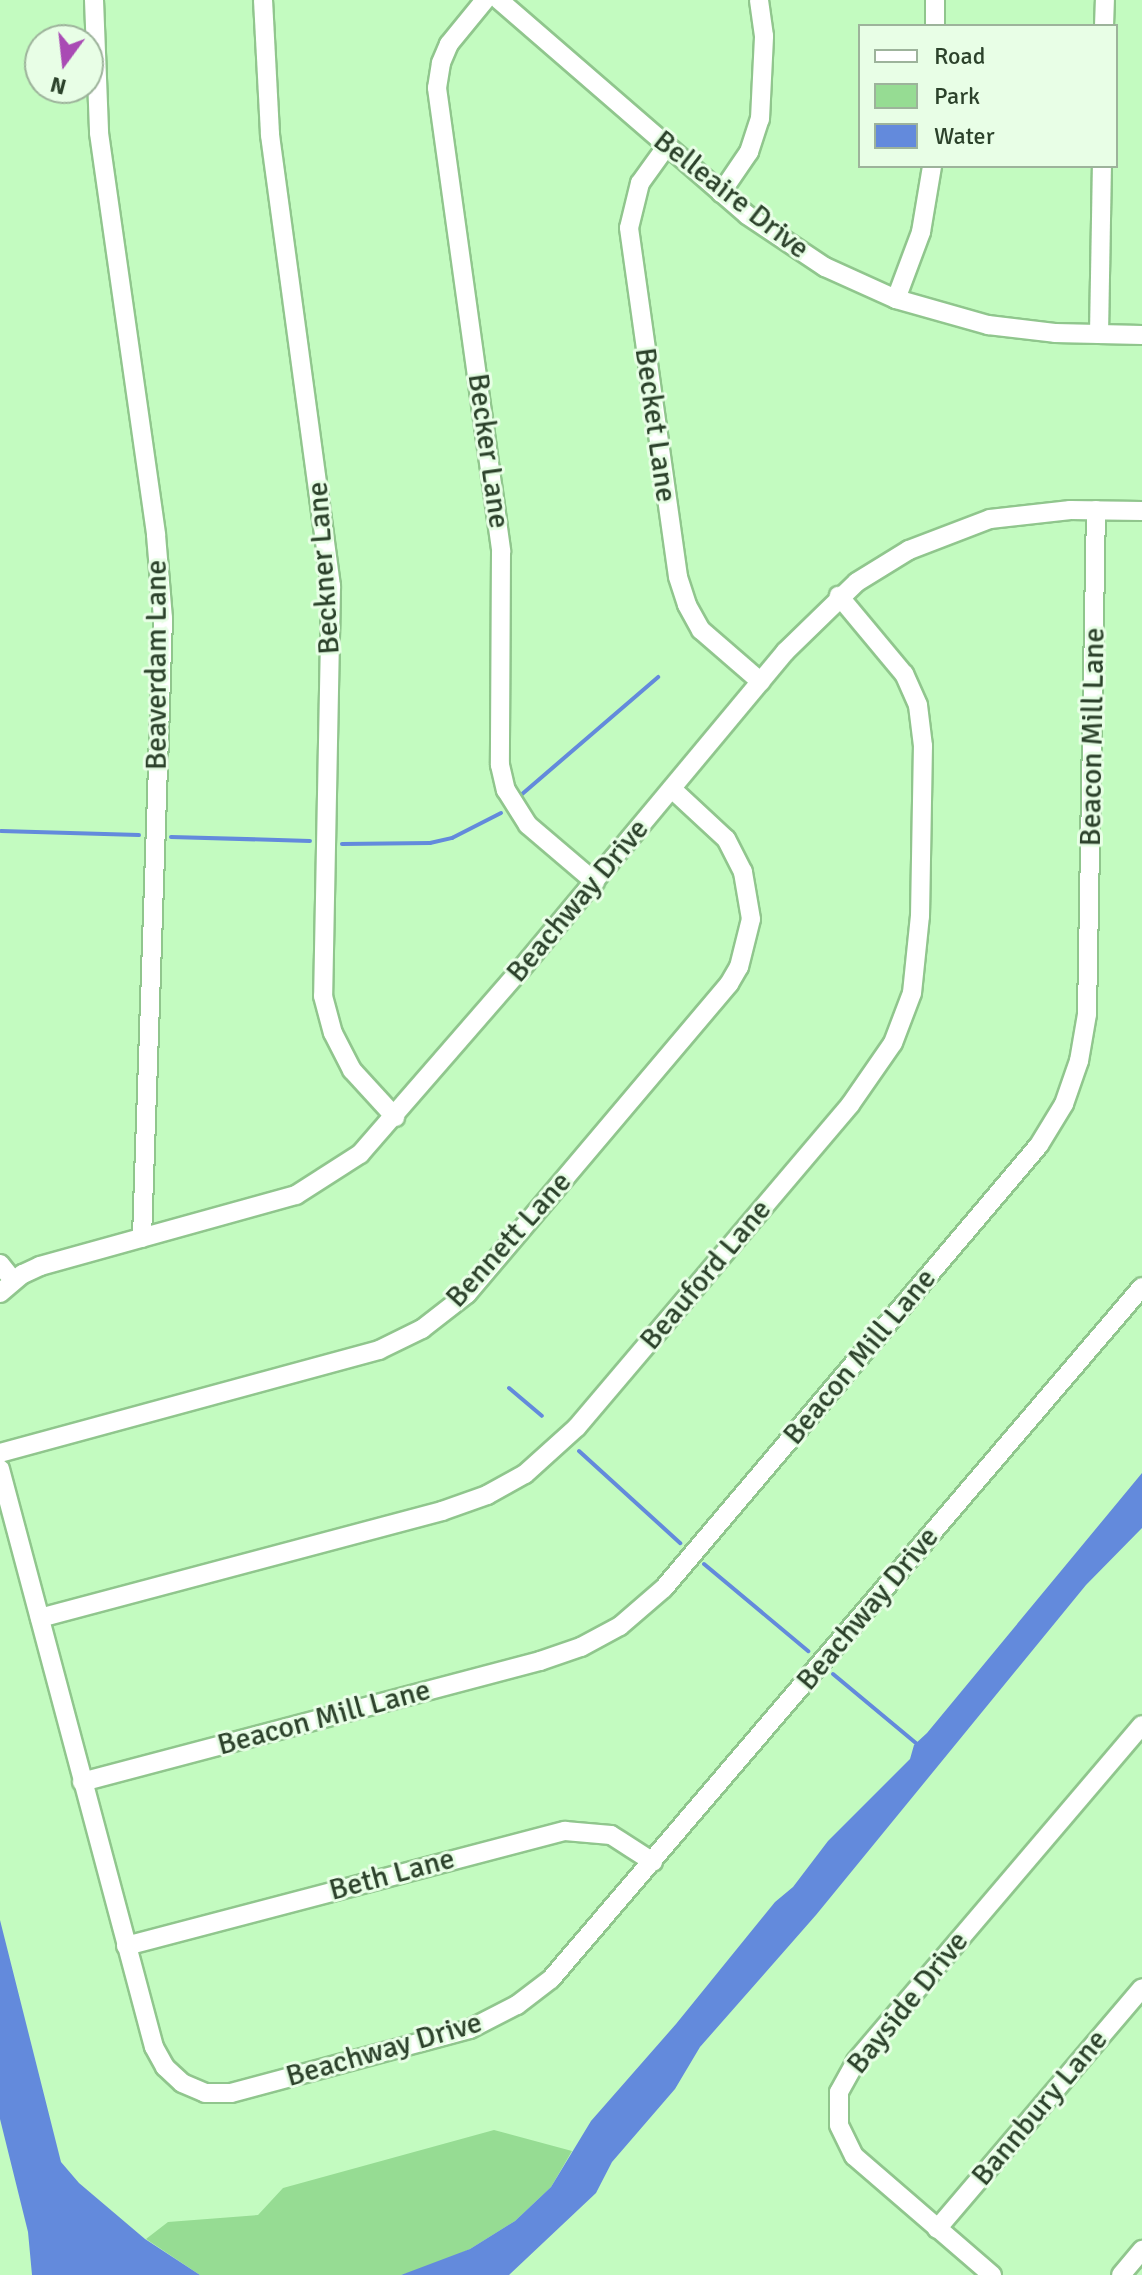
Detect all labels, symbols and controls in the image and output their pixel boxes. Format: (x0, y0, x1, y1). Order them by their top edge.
north arrow (24, 24, 104, 104)
legend (858, 24, 1118, 168)
text: Road (934, 41, 985, 71)
text: N (47, 71, 69, 101)
text: Park (934, 81, 980, 111)
text: Water (934, 121, 994, 151)
street label: Belleaire Drive (646, 123, 816, 267)
street label: Becket Lane (626, 345, 684, 505)
street label: Becker Lane (459, 371, 517, 531)
street label: Beckner Lane (300, 480, 348, 656)
street label: Beaverdam Lane (139, 560, 175, 770)
street label: Beacon Mill Lane (1073, 627, 1113, 847)
street label: Beachway Drive (499, 812, 657, 990)
street label: Bennett Lane (439, 1165, 579, 1315)
street label: Beauford Lane (633, 1192, 779, 1358)
street label: Beacon Mill Lane (776, 1262, 944, 1452)
street label: Beachway Drive (789, 1520, 947, 1698)
street label: Beacon Mill Lane (214, 1672, 434, 1764)
street label: Beth Lane (325, 1841, 459, 1909)
street label: Bayside Drive (840, 1924, 976, 2082)
street label: Beachway Drive (282, 2005, 486, 2095)
street label: Bannbury Lane (964, 2023, 1116, 2193)

